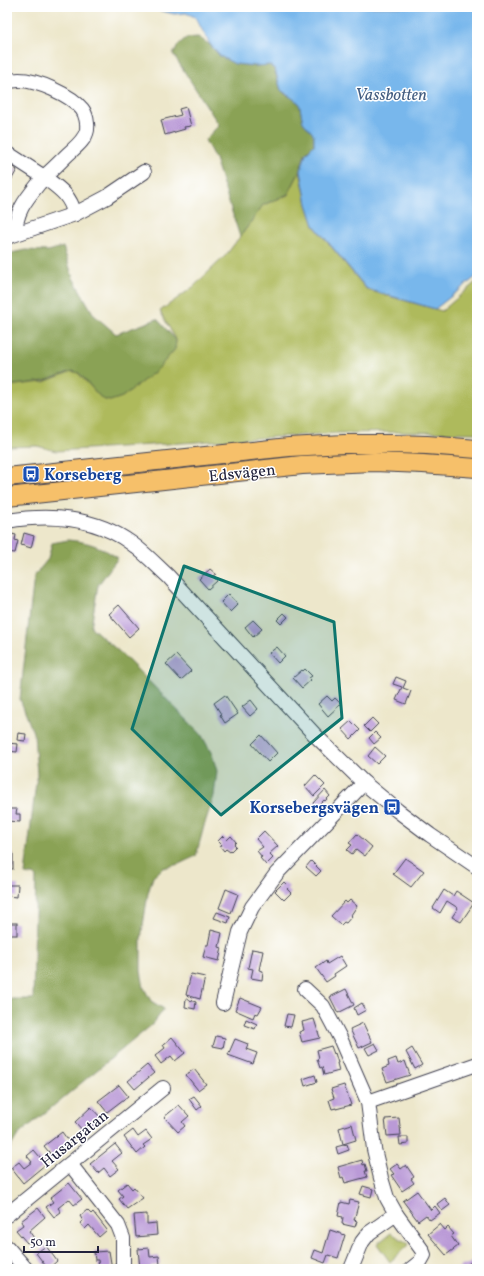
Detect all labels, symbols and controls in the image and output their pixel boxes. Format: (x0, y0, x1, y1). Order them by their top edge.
water label: Vassbotten (355, 84, 427, 107)
street label: Edsvägen (208, 460, 277, 488)
bus stop icon: Korseberg (21, 464, 41, 484)
place label: Korseberg (44, 465, 122, 487)
bus stop icon: Korsebergsvägen (382, 797, 402, 817)
place label: Korsebergsvägen (250, 798, 379, 820)
street label: Husargatan (37, 1105, 114, 1174)
scale bar (24, 1228, 98, 1254)
text: 50 m (30, 1235, 56, 1251)

